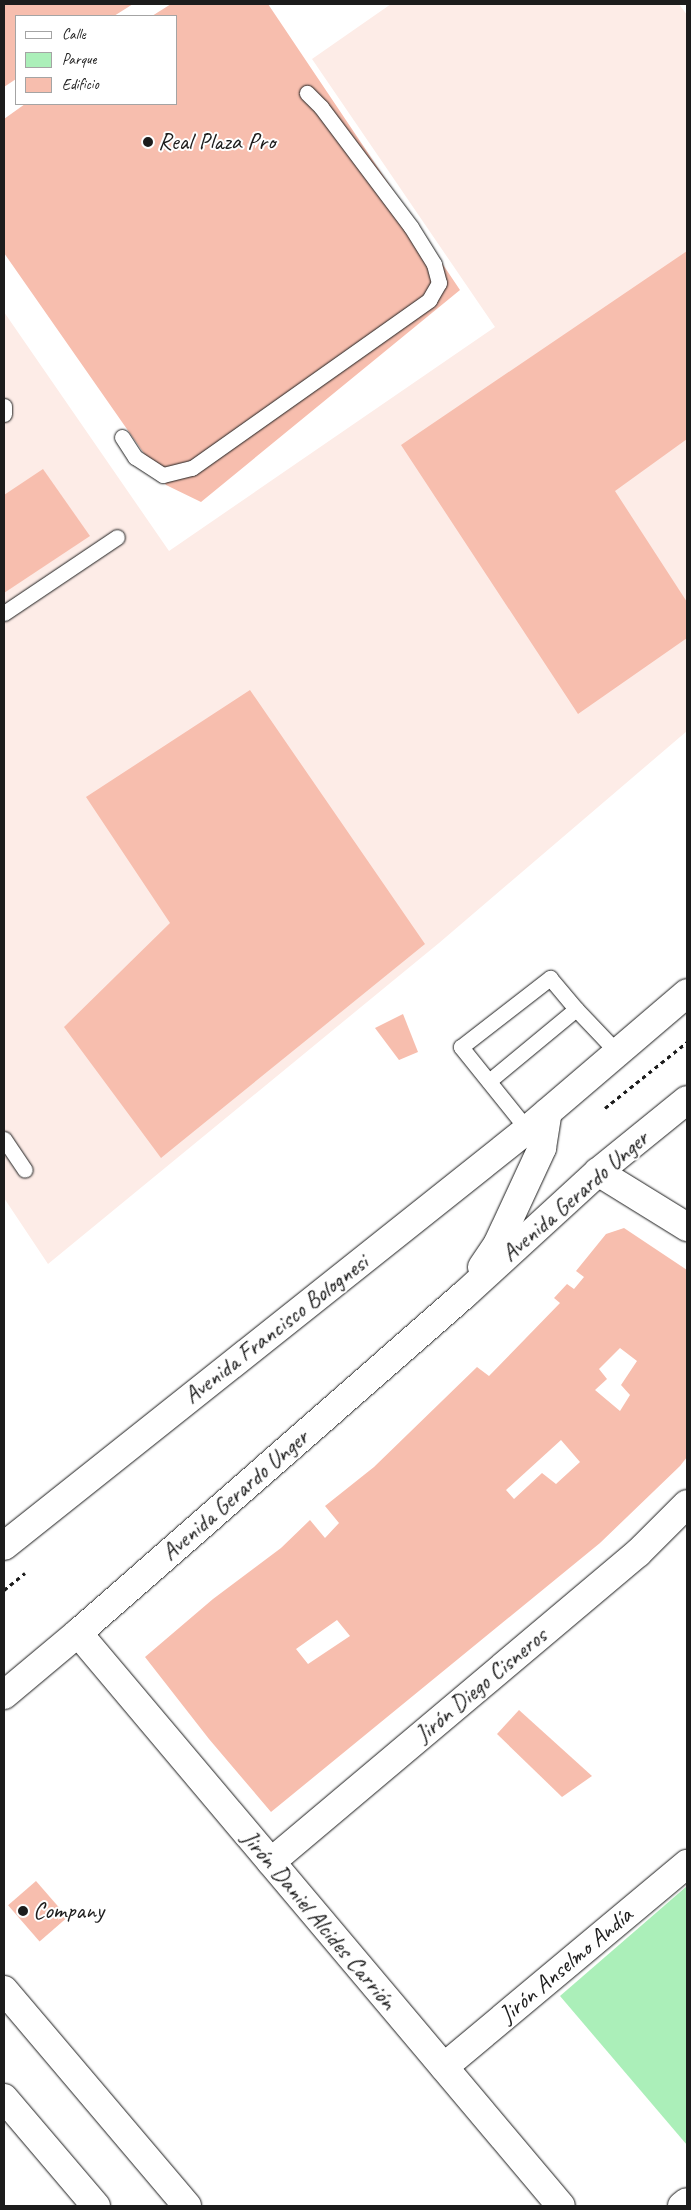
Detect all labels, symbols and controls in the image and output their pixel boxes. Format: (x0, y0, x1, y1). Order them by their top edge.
legend (15, 15, 178, 105)
text: Calle (62, 25, 86, 44)
text: Parque (62, 50, 96, 69)
text: Edificio (62, 75, 99, 94)
place label: Real Plaza Pro (158, 128, 275, 156)
marker: Real Plaza Pro (142, 136, 154, 148)
street label: Avenida Gerardo Unger (496, 1124, 654, 1268)
street label: Avenida Francisco Bolognesi (178, 1248, 374, 1410)
street label: Avenida Gerardo Unger (156, 1423, 314, 1567)
street label: Jirón Diego Cisneros (409, 1622, 553, 1748)
street label: Jirón Daniel Alcides Carrión (235, 1824, 403, 2016)
place label: Company (33, 1897, 104, 1925)
street label: Jirón Anselmo Andía (494, 1902, 638, 2028)
marker: Company (17, 1905, 29, 1917)

